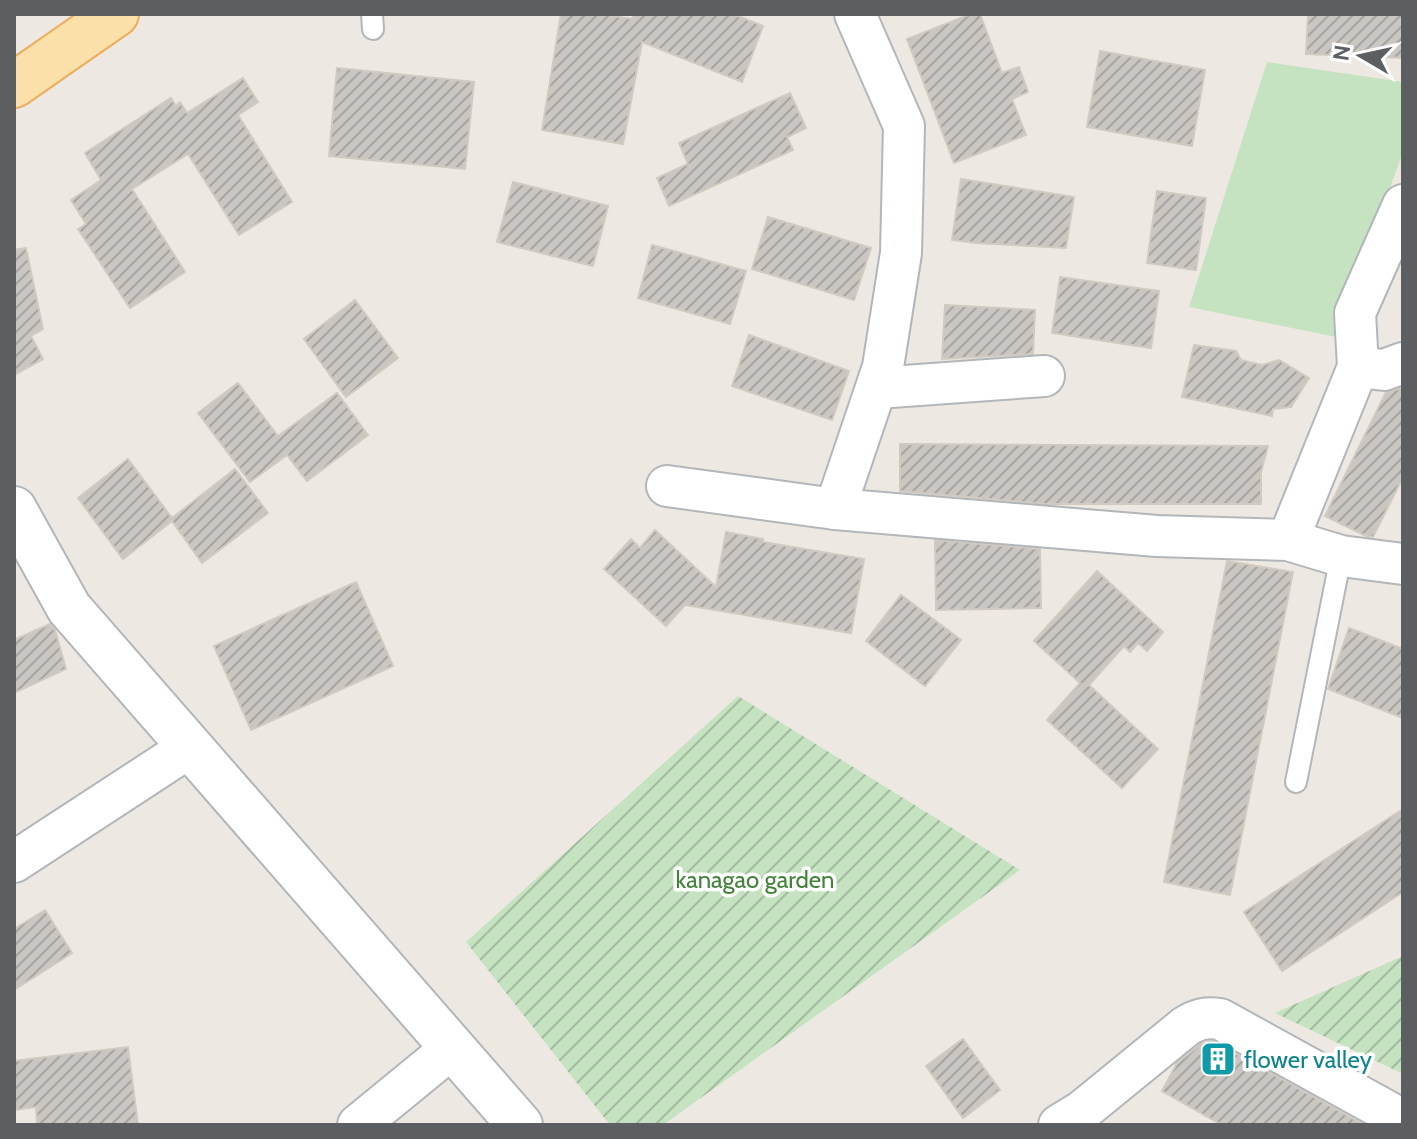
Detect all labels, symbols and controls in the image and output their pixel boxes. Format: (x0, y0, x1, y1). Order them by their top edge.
north arrow (1321, 16, 1401, 96)
text: N (1327, 43, 1356, 63)
park label: kanagao garden (676, 865, 834, 894)
building icon: flower valley (1199, 1040, 1237, 1078)
place label: flower valley (1244, 1045, 1372, 1074)

